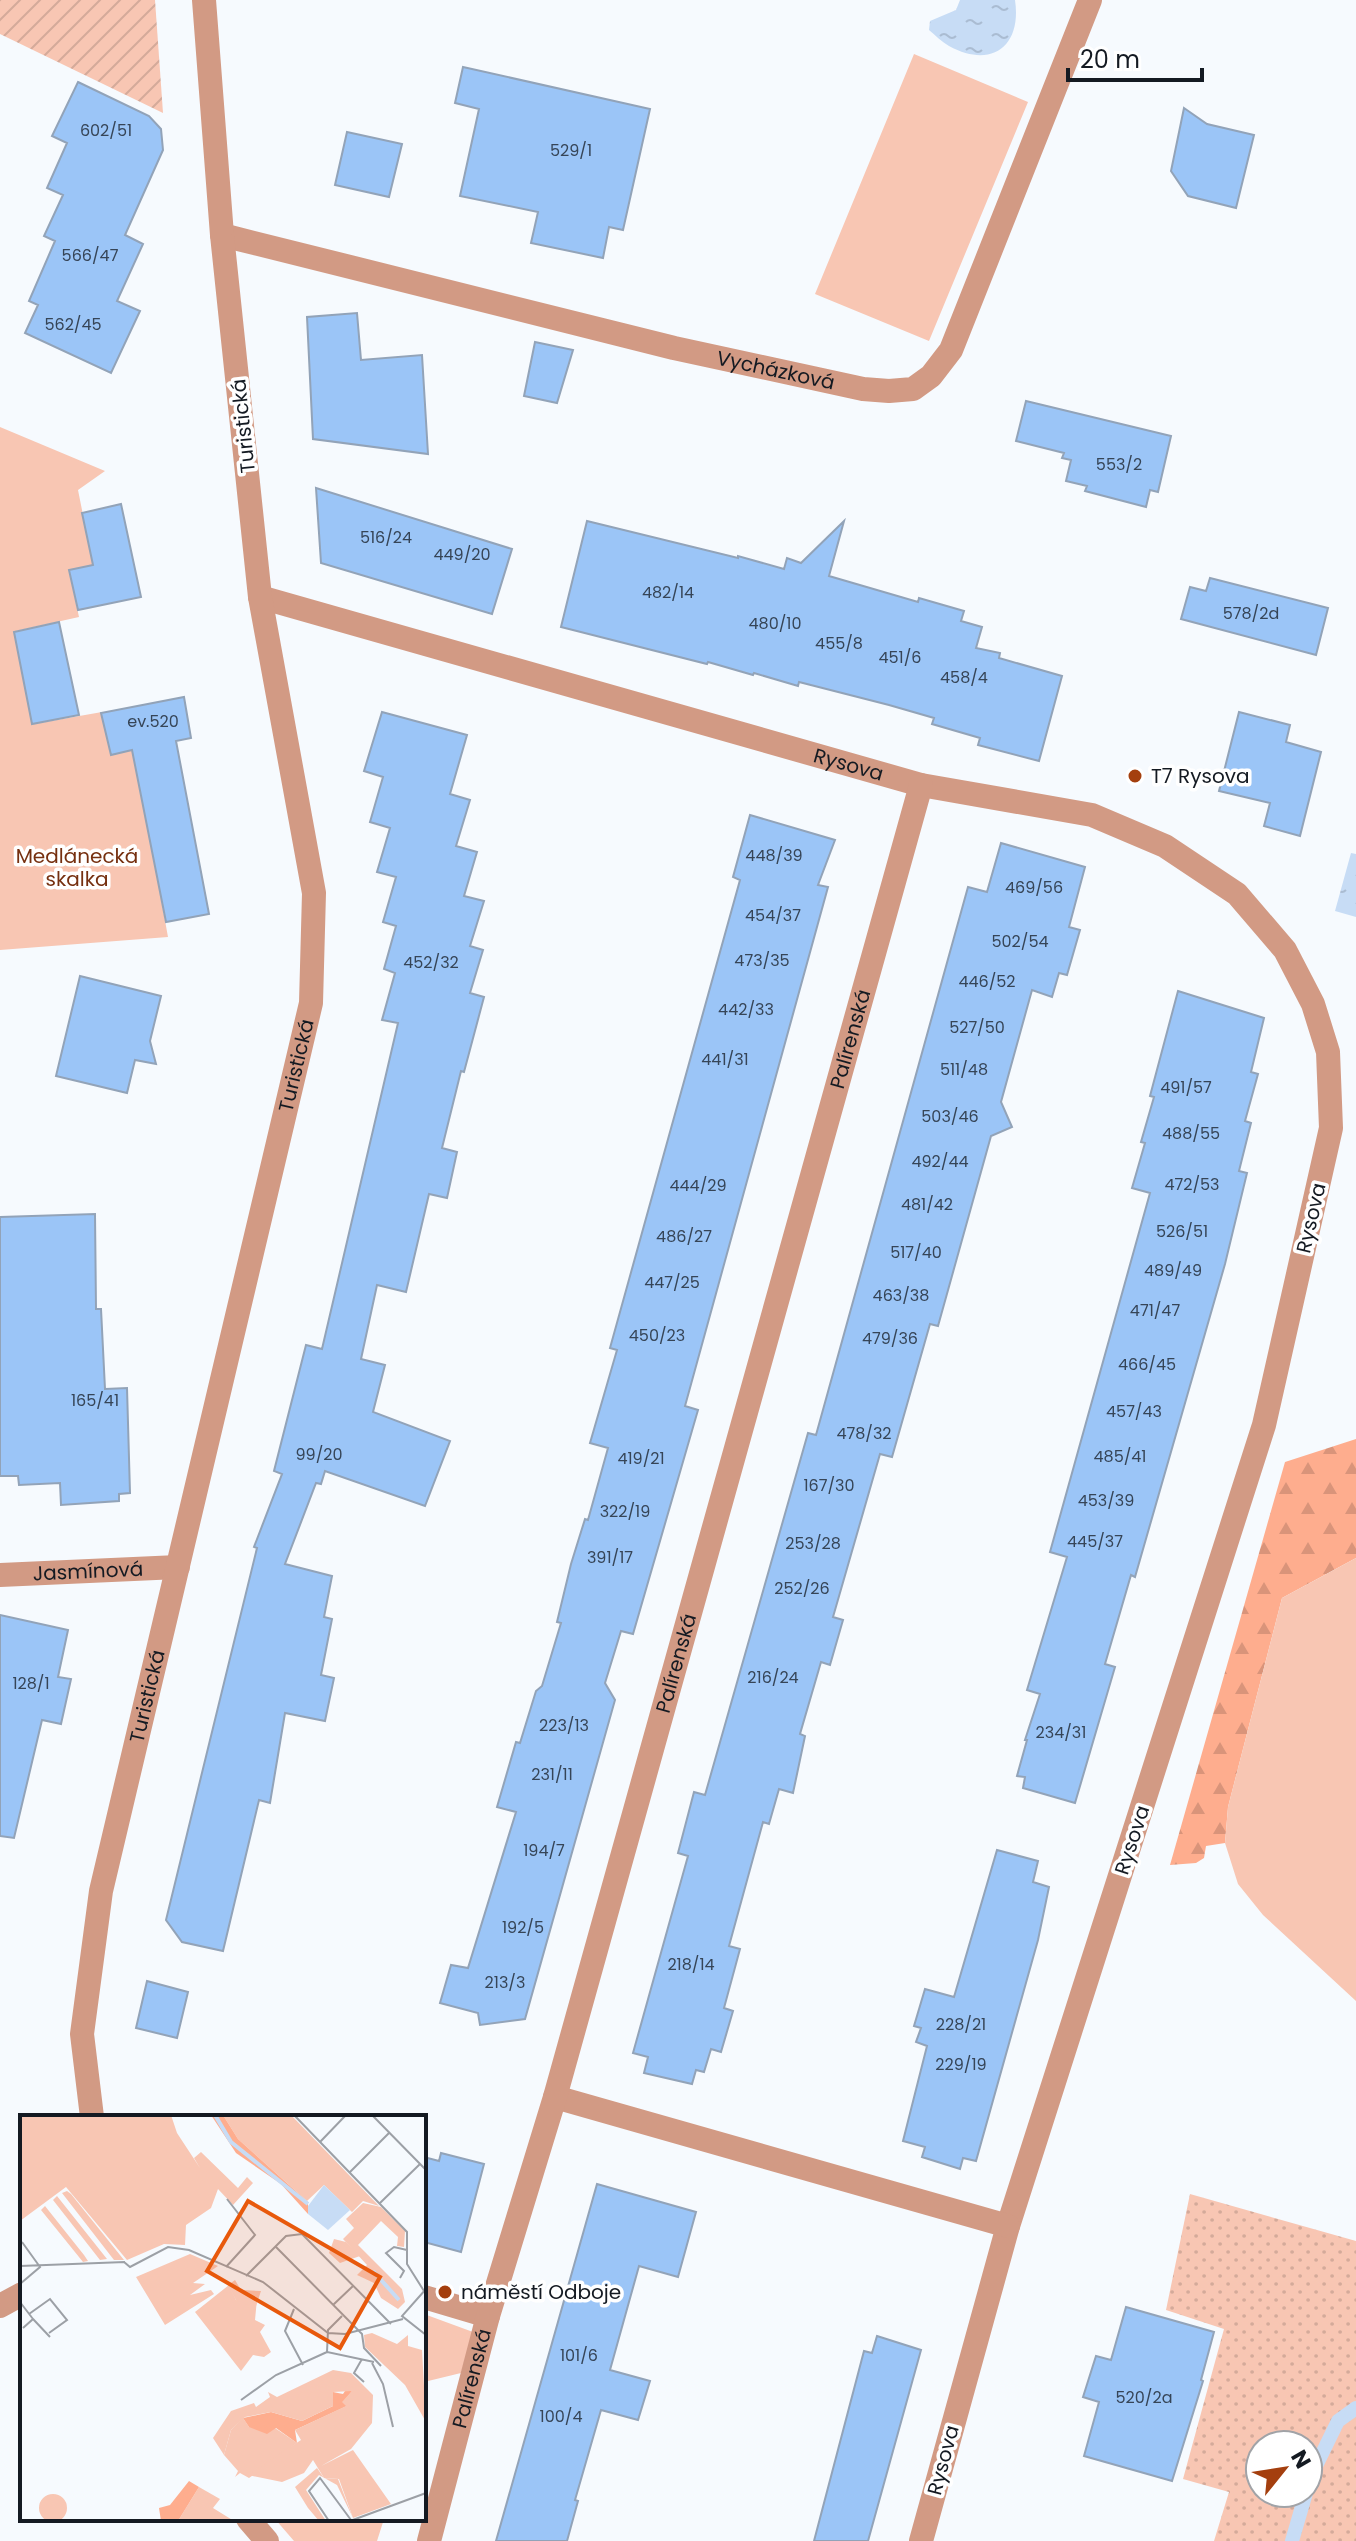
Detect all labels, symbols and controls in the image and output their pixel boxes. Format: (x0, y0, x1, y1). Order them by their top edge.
scale bar (1068, 32, 1202, 82)
text: 20 m (1080, 43, 1140, 76)
house number: 602/51 (80, 119, 132, 142)
house number: 529/1 (550, 139, 592, 162)
house number: 566/47 (62, 244, 119, 267)
house number: 562/45 (44, 313, 102, 336)
street label: Vycházková (714, 344, 837, 396)
street label: Turistická (224, 377, 262, 475)
house number: 553/2 (1096, 453, 1142, 476)
house number: 516/24 (360, 526, 412, 549)
house number: 449/20 (433, 543, 491, 566)
house number: 482/14 (642, 581, 694, 604)
house number: 578/2d (1223, 602, 1279, 625)
house number: 480/10 (749, 612, 802, 635)
house number: 455/8 (815, 632, 863, 655)
house number: 451/6 (878, 646, 922, 669)
house number: 458/4 (940, 666, 988, 689)
house number: ev.520 (127, 710, 179, 733)
street label: Rysova (810, 741, 887, 788)
place label: T7 Rysova (1151, 762, 1249, 790)
marker: T7 Rysova (1126, 767, 1144, 785)
park label: Medlánecká skalka (16, 842, 138, 893)
house number: 448/39 (745, 844, 803, 867)
house number: 469/56 (1005, 876, 1063, 899)
house number: 454/37 (745, 904, 801, 927)
house number: 502/54 (991, 930, 1049, 953)
house number: 473/35 (734, 949, 790, 972)
house number: 452/32 (403, 951, 459, 974)
house number: 446/52 (958, 970, 1016, 993)
street label: Palírenská (823, 986, 877, 1092)
house number: 442/33 (718, 998, 774, 1021)
street label: Turistická (272, 1016, 321, 1115)
house number: 527/50 (949, 1016, 1005, 1039)
house number: 441/31 (701, 1048, 749, 1071)
house number: 511/48 (940, 1058, 988, 1081)
house number: 491/57 (1160, 1076, 1212, 1099)
house number: 503/46 (921, 1105, 979, 1128)
house number: 488/55 (1162, 1122, 1220, 1145)
house number: 492/44 (911, 1150, 969, 1173)
house number: 472/53 (1164, 1173, 1220, 1196)
house number: 444/29 (669, 1174, 727, 1197)
street label: Rysova (1289, 1180, 1333, 1256)
house number: 481/42 (901, 1193, 953, 1216)
house number: 526/51 (1156, 1220, 1208, 1243)
house number: 486/27 (656, 1225, 712, 1248)
house number: 517/40 (890, 1241, 942, 1264)
house number: 489/49 (1144, 1259, 1202, 1282)
house number: 447/25 (644, 1271, 700, 1294)
house number: 463/38 (873, 1284, 929, 1307)
house number: 471/47 (1130, 1299, 1180, 1322)
house number: 450/23 (629, 1324, 685, 1347)
house number: 479/36 (862, 1327, 918, 1350)
house number: 466/45 (1118, 1353, 1176, 1376)
house number: 165/41 (71, 1389, 119, 1412)
house number: 457/43 (1106, 1400, 1162, 1423)
house number: 478/32 (836, 1422, 892, 1445)
house number: 99/20 (295, 1443, 343, 1466)
house number: 485/41 (1093, 1445, 1147, 1468)
house number: 419/21 (617, 1447, 665, 1470)
house number: 167/30 (803, 1474, 855, 1497)
house number: 453/39 (1078, 1489, 1134, 1512)
house number: 322/19 (600, 1500, 650, 1523)
house number: 445/37 (1067, 1530, 1123, 1553)
house number: 253/28 (785, 1532, 841, 1555)
house number: 391/17 (587, 1546, 633, 1569)
street label: Jasmínová (32, 1555, 144, 1588)
house number: 252/26 (774, 1577, 830, 1600)
street label: Palírenská (649, 1610, 703, 1716)
street label: Turistická (123, 1647, 172, 1746)
house number: 216/24 (747, 1666, 799, 1689)
house number: 128/1 (12, 1672, 50, 1695)
house number: 223/13 (539, 1714, 589, 1737)
house number: 234/31 (1036, 1721, 1086, 1744)
house number: 231/11 (531, 1763, 573, 1786)
street label: Rysova (1108, 1802, 1156, 1878)
house number: 194/7 (523, 1839, 565, 1862)
house number: 192/5 (502, 1916, 544, 1939)
house number: 218/14 (667, 1953, 715, 1976)
house number: 213/3 (485, 1971, 525, 1994)
house number: 228/21 (936, 2013, 986, 2036)
house number: 229/19 (935, 2053, 987, 2076)
inset map (20, 2115, 426, 2521)
place label: náměstí Odboje (461, 2278, 621, 2306)
marker: náměstí Odboje (436, 2283, 454, 2301)
street label: Palírenská (445, 2326, 498, 2431)
house number: 101/6 (560, 2344, 598, 2367)
house number: 520/2a (1116, 2386, 1172, 2409)
house number: 100/4 (540, 2405, 582, 2428)
street label: Rysova (920, 2422, 966, 2498)
north arrow (1244, 2429, 1324, 2509)
text: N (1283, 2444, 1318, 2474)

